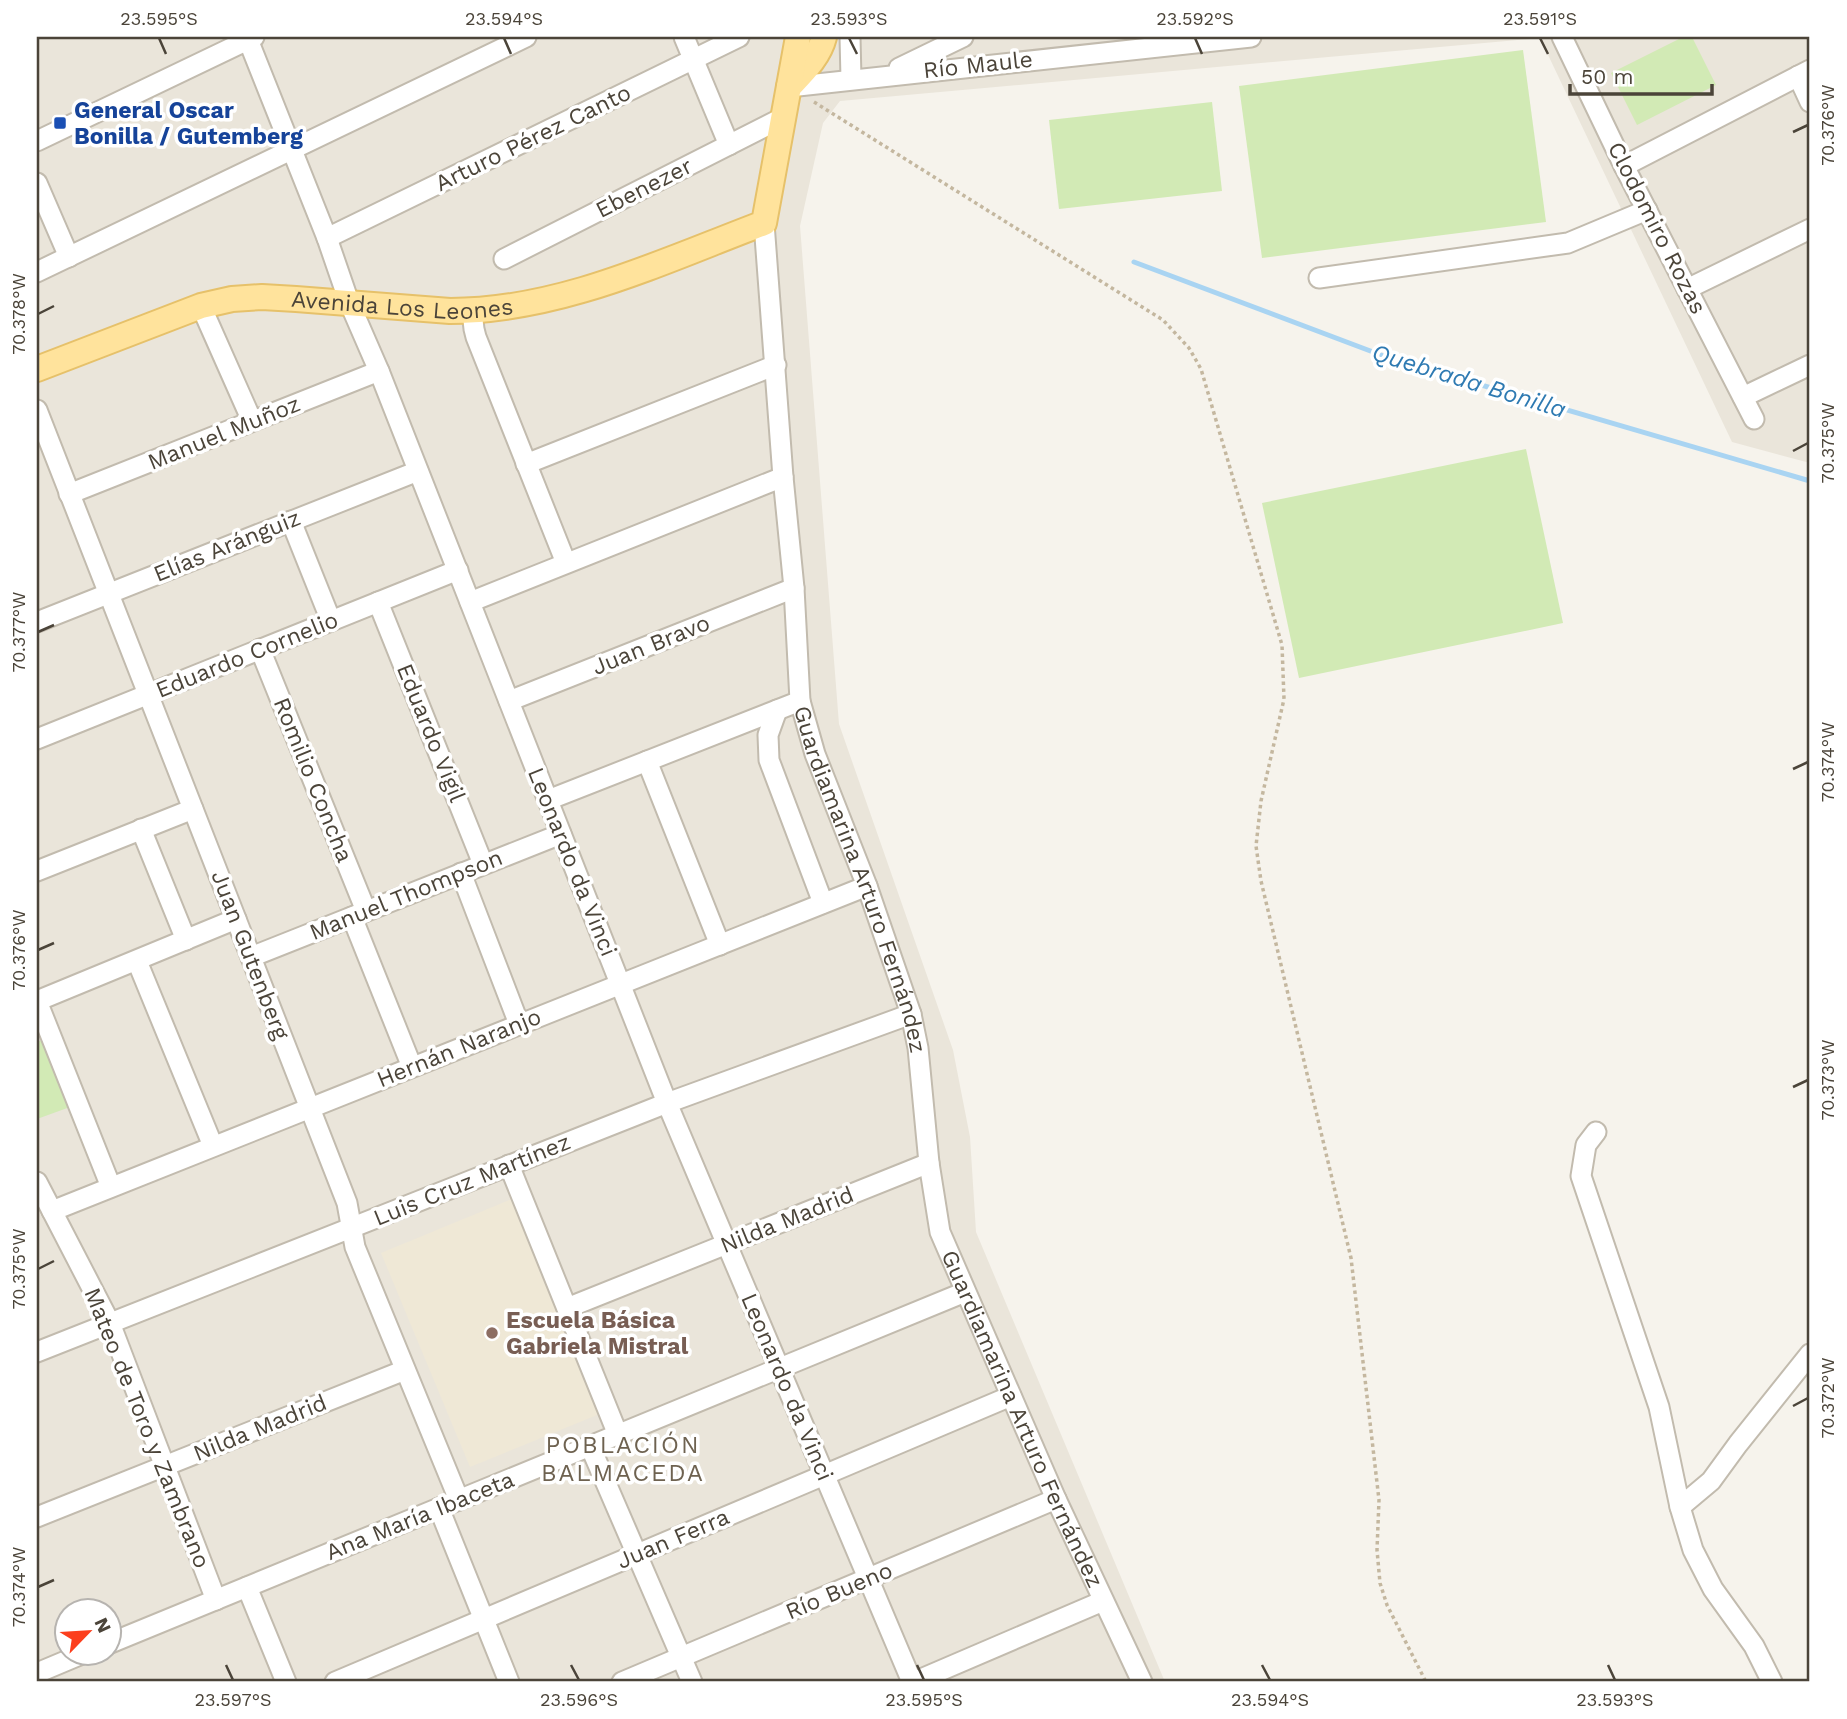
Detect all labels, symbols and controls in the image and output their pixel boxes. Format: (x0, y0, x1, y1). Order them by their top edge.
text: 23.595°S (120, 8, 198, 29)
text: 23.594°S (465, 8, 543, 29)
text: 23.593°S (810, 8, 888, 29)
text: 23.592°S (1156, 8, 1234, 29)
text: 23.591°S (1503, 8, 1577, 29)
street label: Río Maule (922, 46, 1034, 84)
scale bar (1570, 52, 1712, 96)
text: 50 m (1581, 64, 1633, 89)
street label: Arturo Pérez Canto (431, 79, 635, 197)
text: 70.376°W (1817, 84, 1838, 166)
place label: General Oscar Bonilla / Gutemberg (74, 97, 303, 150)
marker: General Oscar Bonilla / Gutemberg (52, 115, 68, 131)
street label: Clodomiro Rozas (1602, 137, 1712, 319)
street label: Ebenezer (591, 152, 697, 224)
text: 70.378°W (8, 273, 29, 355)
street label: Avenida Los Leones (290, 285, 515, 325)
water label: Quebrada Bonilla (1369, 338, 1570, 424)
street label: Manuel Muñoz (144, 390, 304, 476)
text: 70.375°W (1817, 402, 1838, 484)
street label: Elías Aránguiz (150, 504, 304, 588)
text: 70.377°W (8, 592, 29, 672)
street label: Eduardo Cornelio (152, 606, 342, 704)
street label: Juan Bravo (588, 609, 714, 681)
street label: Eduardo Vigil (391, 660, 471, 806)
street label: Romilio Concha (268, 694, 358, 866)
street label: Guardiamarina Arturo Fernández (789, 703, 932, 1055)
text: 70.374°W (1817, 722, 1838, 802)
street label: Leonardo da Vinci (522, 764, 622, 960)
street label: Manuel Thompson (306, 844, 506, 946)
street label: Juan Gutenberg (205, 867, 295, 1044)
text: 70.376°W (8, 909, 29, 991)
street label: Hernán Naranjo (373, 1003, 545, 1093)
text: 70.373°W (1817, 1039, 1838, 1121)
street label: Luis Cruz Martínez (370, 1128, 574, 1232)
street label: Nilda Madrid (716, 1181, 858, 1259)
text: 70.375°W (8, 1228, 29, 1310)
street label: Guardiamarina Arturo Fernández (936, 1246, 1109, 1592)
street label: Mateo de Toro y Zambrano (78, 1284, 216, 1572)
street label: Leonardo da Vinci (735, 1289, 839, 1485)
place label: Escuela Básica Gabriela Mistral (506, 1307, 689, 1360)
marker: Escuela Básica Gabriela Mistral (484, 1325, 500, 1341)
text: 70.372°W (1817, 1357, 1838, 1439)
street label: Nilda Madrid (189, 1389, 331, 1467)
district label: POBLACIÓN BALMACEDA (541, 1431, 705, 1487)
street label: Ana María Ibaceta (322, 1466, 518, 1566)
street label: Juan Ferra (613, 1503, 733, 1575)
text: 70.374°W (8, 1547, 29, 1627)
street label: Río Bueno (782, 1556, 896, 1626)
north arrow (52, 1596, 122, 1666)
text: N (90, 1614, 116, 1636)
text: 23.597°S (195, 1689, 271, 1710)
text: 23.596°S (540, 1689, 618, 1710)
text: 23.595°S (885, 1689, 963, 1710)
text: 23.594°S (1231, 1689, 1309, 1710)
text: 23.593°S (1576, 1689, 1654, 1710)

